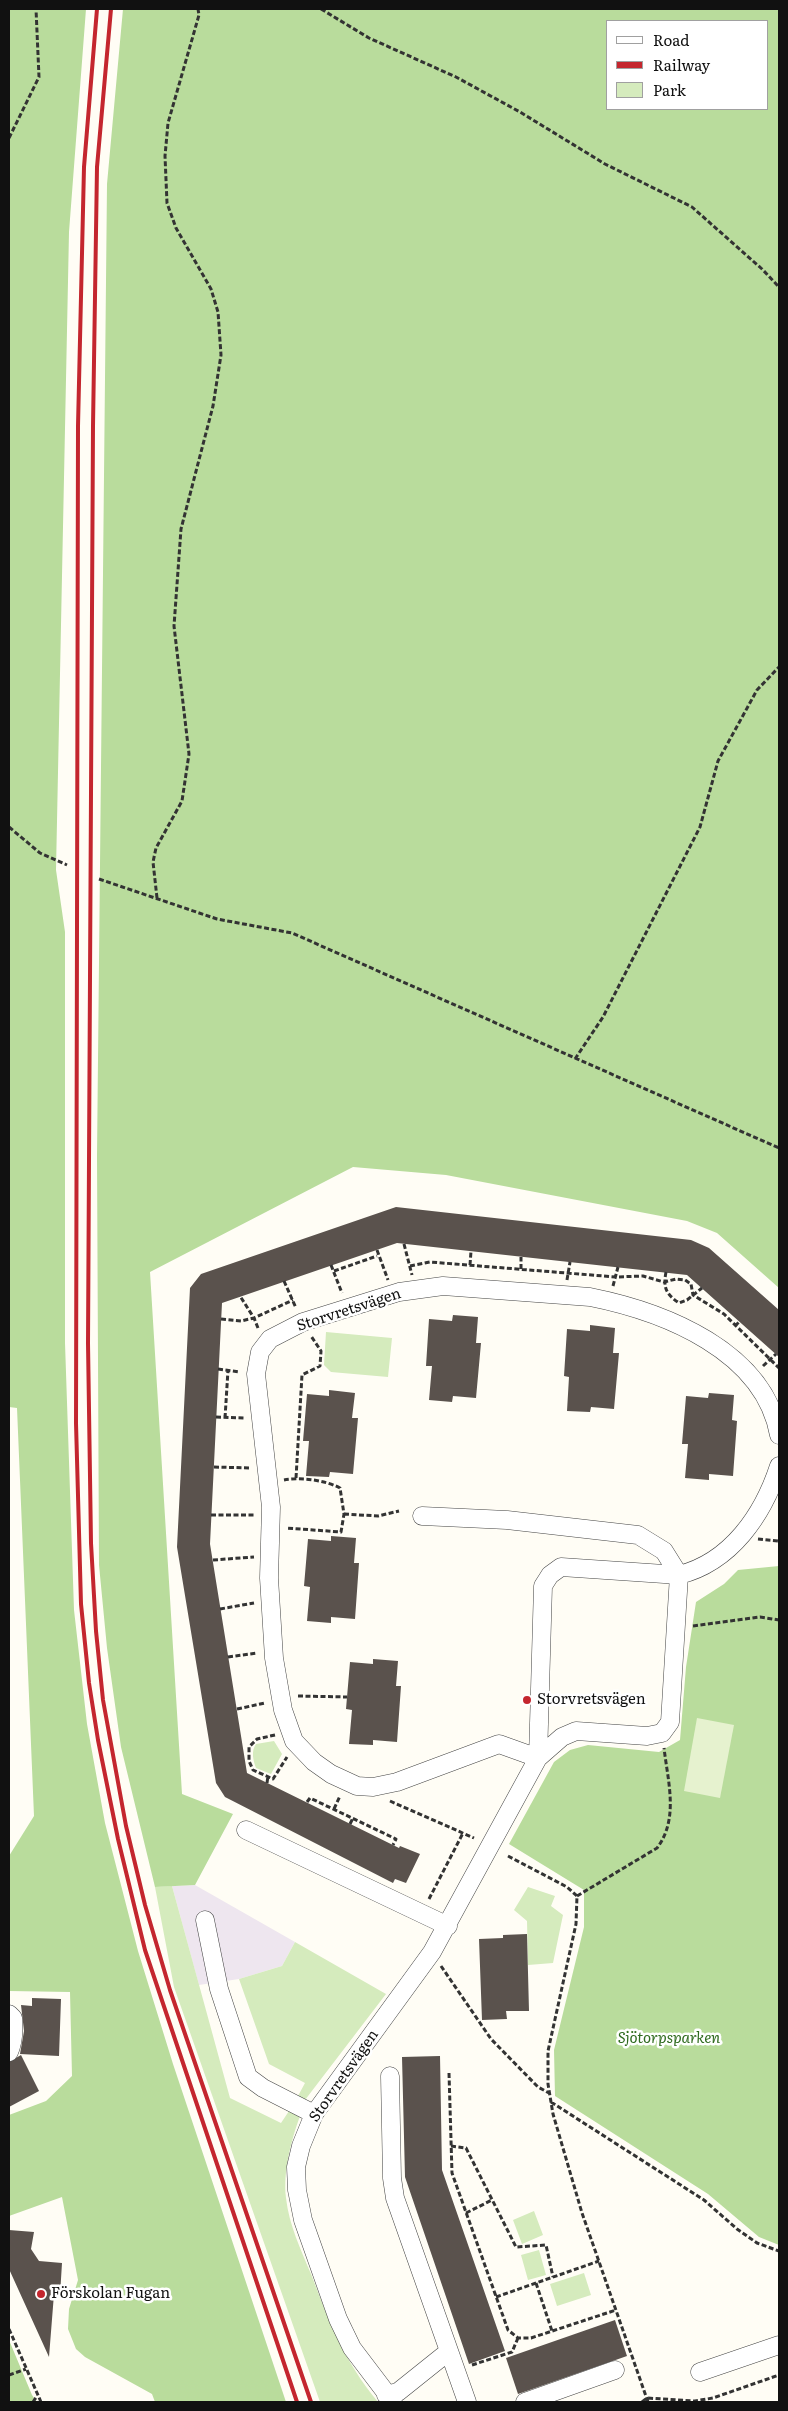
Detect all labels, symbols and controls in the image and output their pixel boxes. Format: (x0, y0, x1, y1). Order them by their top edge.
legend (606, 20, 768, 110)
text: Road (653, 28, 689, 51)
text: Railway (653, 53, 710, 76)
text: Park (653, 78, 686, 101)
street label: Storvretsvägen (295, 1285, 403, 1335)
place label: Storvretsvägen (537, 1691, 646, 1709)
marker: Storvretsvägen (521, 1694, 533, 1706)
street label: Storvretsvägen (305, 2026, 383, 2126)
park label: Sjötorpsparken (618, 2030, 720, 2048)
place label: Förskolan Fugan (51, 2285, 170, 2303)
marker: Förskolan Fugan (35, 2288, 47, 2300)

